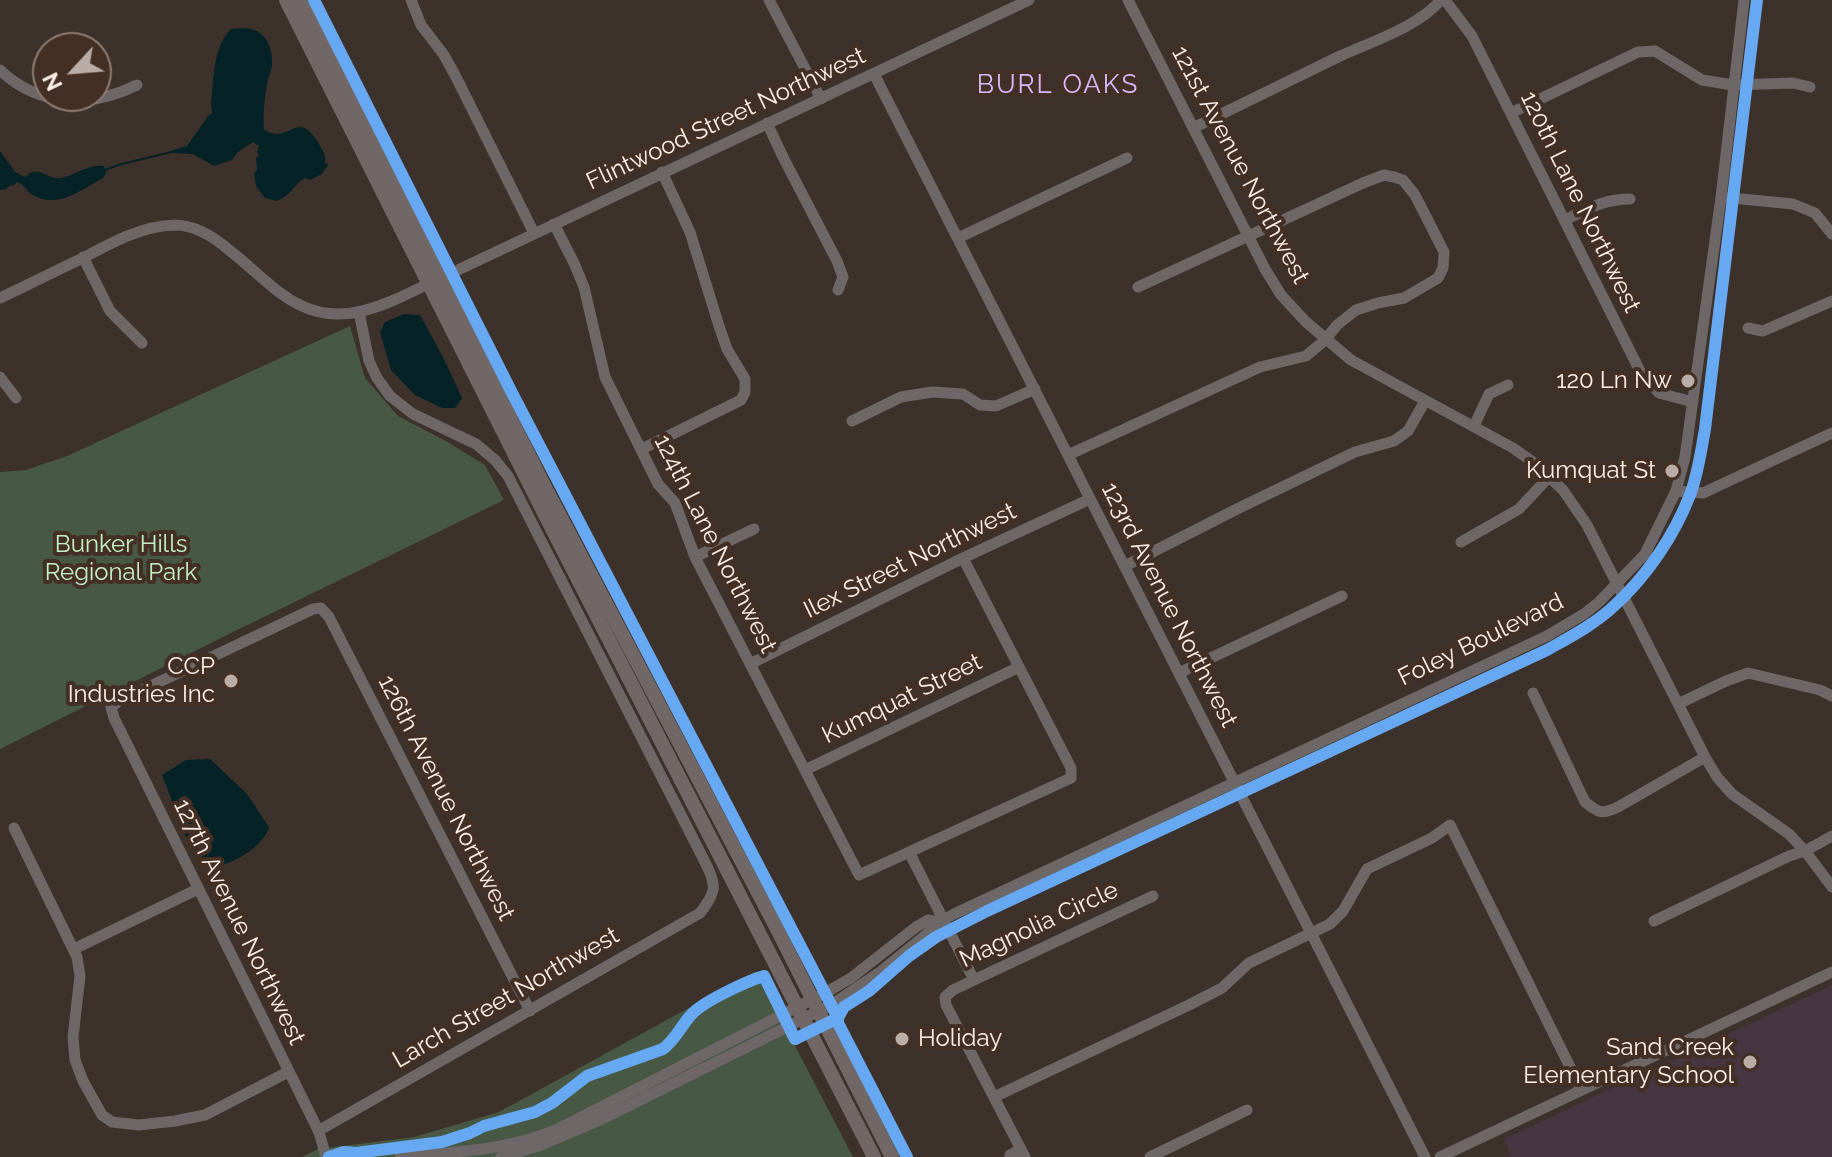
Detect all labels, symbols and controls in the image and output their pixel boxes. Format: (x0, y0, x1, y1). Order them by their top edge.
north arrow (32, 32, 112, 112)
street label: 121st Avenue Northwest (1165, 41, 1315, 289)
street label: Flintwood Street Northwest (582, 42, 870, 196)
text: N (37, 68, 68, 95)
district label: BURL OAKS (977, 69, 1139, 101)
street label: 120th Lane Northwest (1514, 87, 1646, 317)
place label: 120 Ln Nw (1556, 367, 1672, 395)
marker: 120 Ln Nw (1679, 372, 1697, 390)
street label: 124th Lane Northwest (647, 430, 783, 658)
place label: Kumquat St (1526, 457, 1656, 485)
marker: Kumquat St (1663, 462, 1681, 480)
street label: 123rd Avenue Northwest (1095, 478, 1243, 732)
street label: Ilex Street Northwest (799, 497, 1021, 625)
park label: Bunker Hills Regional Park (45, 531, 197, 587)
street label: Foley Boulevard (1394, 588, 1568, 692)
street label: Kumquat Street (817, 648, 987, 750)
place label: CCP Industries Inc (68, 653, 215, 709)
street label: 126th Avenue Northwest (372, 671, 520, 925)
marker: CCP Industries Inc (222, 672, 240, 690)
street label: 127th Avenue Northwest (167, 794, 311, 1050)
street label: Magnolia Circle (955, 876, 1123, 974)
street label: Larch Street Northwest (388, 921, 624, 1075)
place label: Holiday (918, 1025, 1002, 1053)
marker: Holiday (893, 1030, 911, 1048)
place label: Sand Creek Elementary School (1523, 1034, 1734, 1090)
marker: Sand Creek Elementary School (1741, 1053, 1759, 1071)

